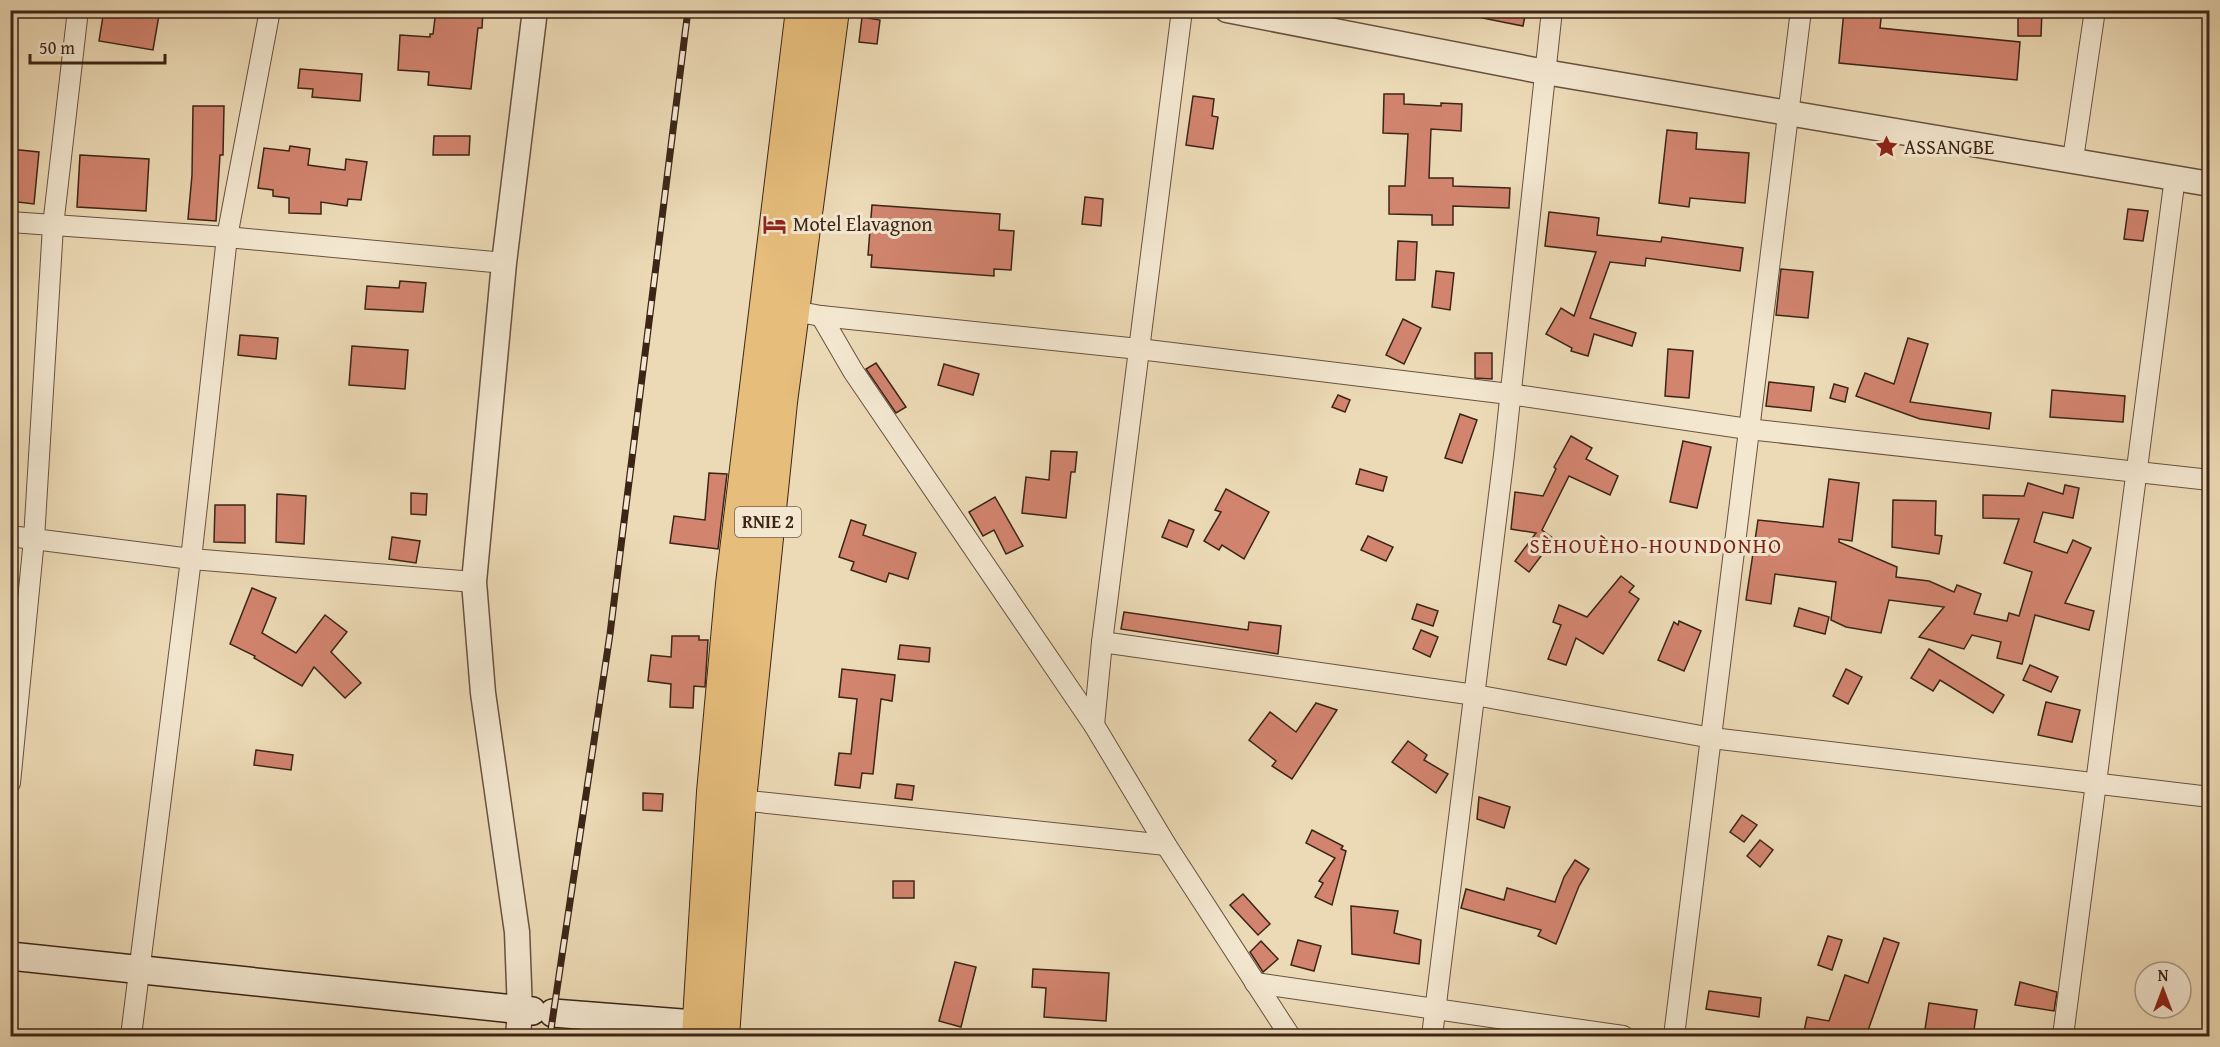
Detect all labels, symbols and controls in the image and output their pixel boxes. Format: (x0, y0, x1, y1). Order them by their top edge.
scale bar (30, 27, 165, 65)
text: 50 m (39, 34, 75, 61)
place label: ASSANGBE (1904, 132, 1994, 161)
place icon: ASSANGBE (1873, 134, 1899, 160)
place label: Motel Elavagnon (793, 209, 933, 238)
hotel icon: Motel Elavagnon (762, 211, 788, 237)
road number: RNIE 2 (735, 507, 801, 537)
district label: SÈHOUÈHO-HOUNDONHO (1529, 530, 1783, 561)
north arrow (2133, 960, 2193, 1020)
text: N (2158, 963, 2169, 987)

